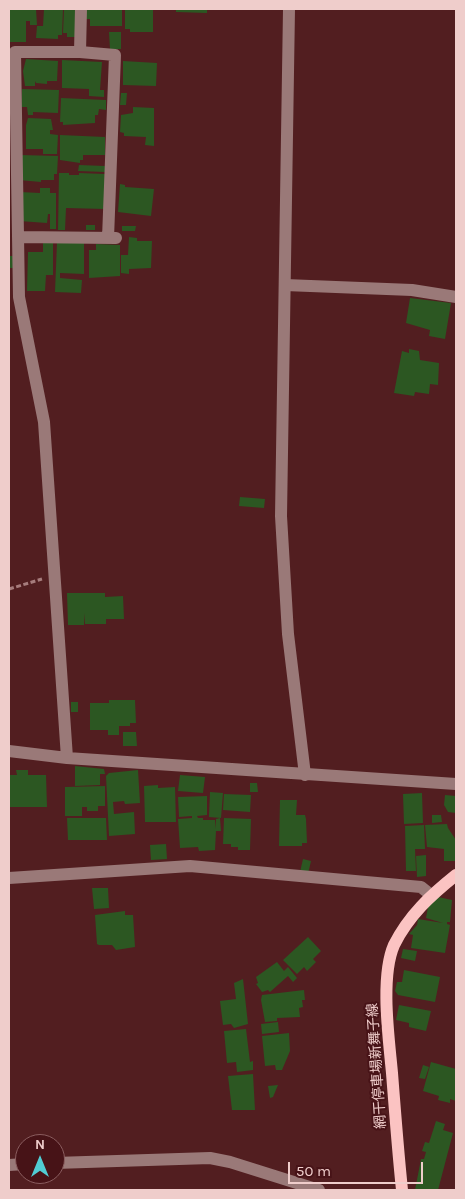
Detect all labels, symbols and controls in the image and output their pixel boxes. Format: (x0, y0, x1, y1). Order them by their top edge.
street label: 網干停車場新舞子線 (364, 1003, 390, 1129)
north arrow (15, 1134, 65, 1184)
text: N (35, 1136, 45, 1153)
scale bar (290, 1152, 425, 1184)
text: 50 m (296, 1162, 331, 1180)

